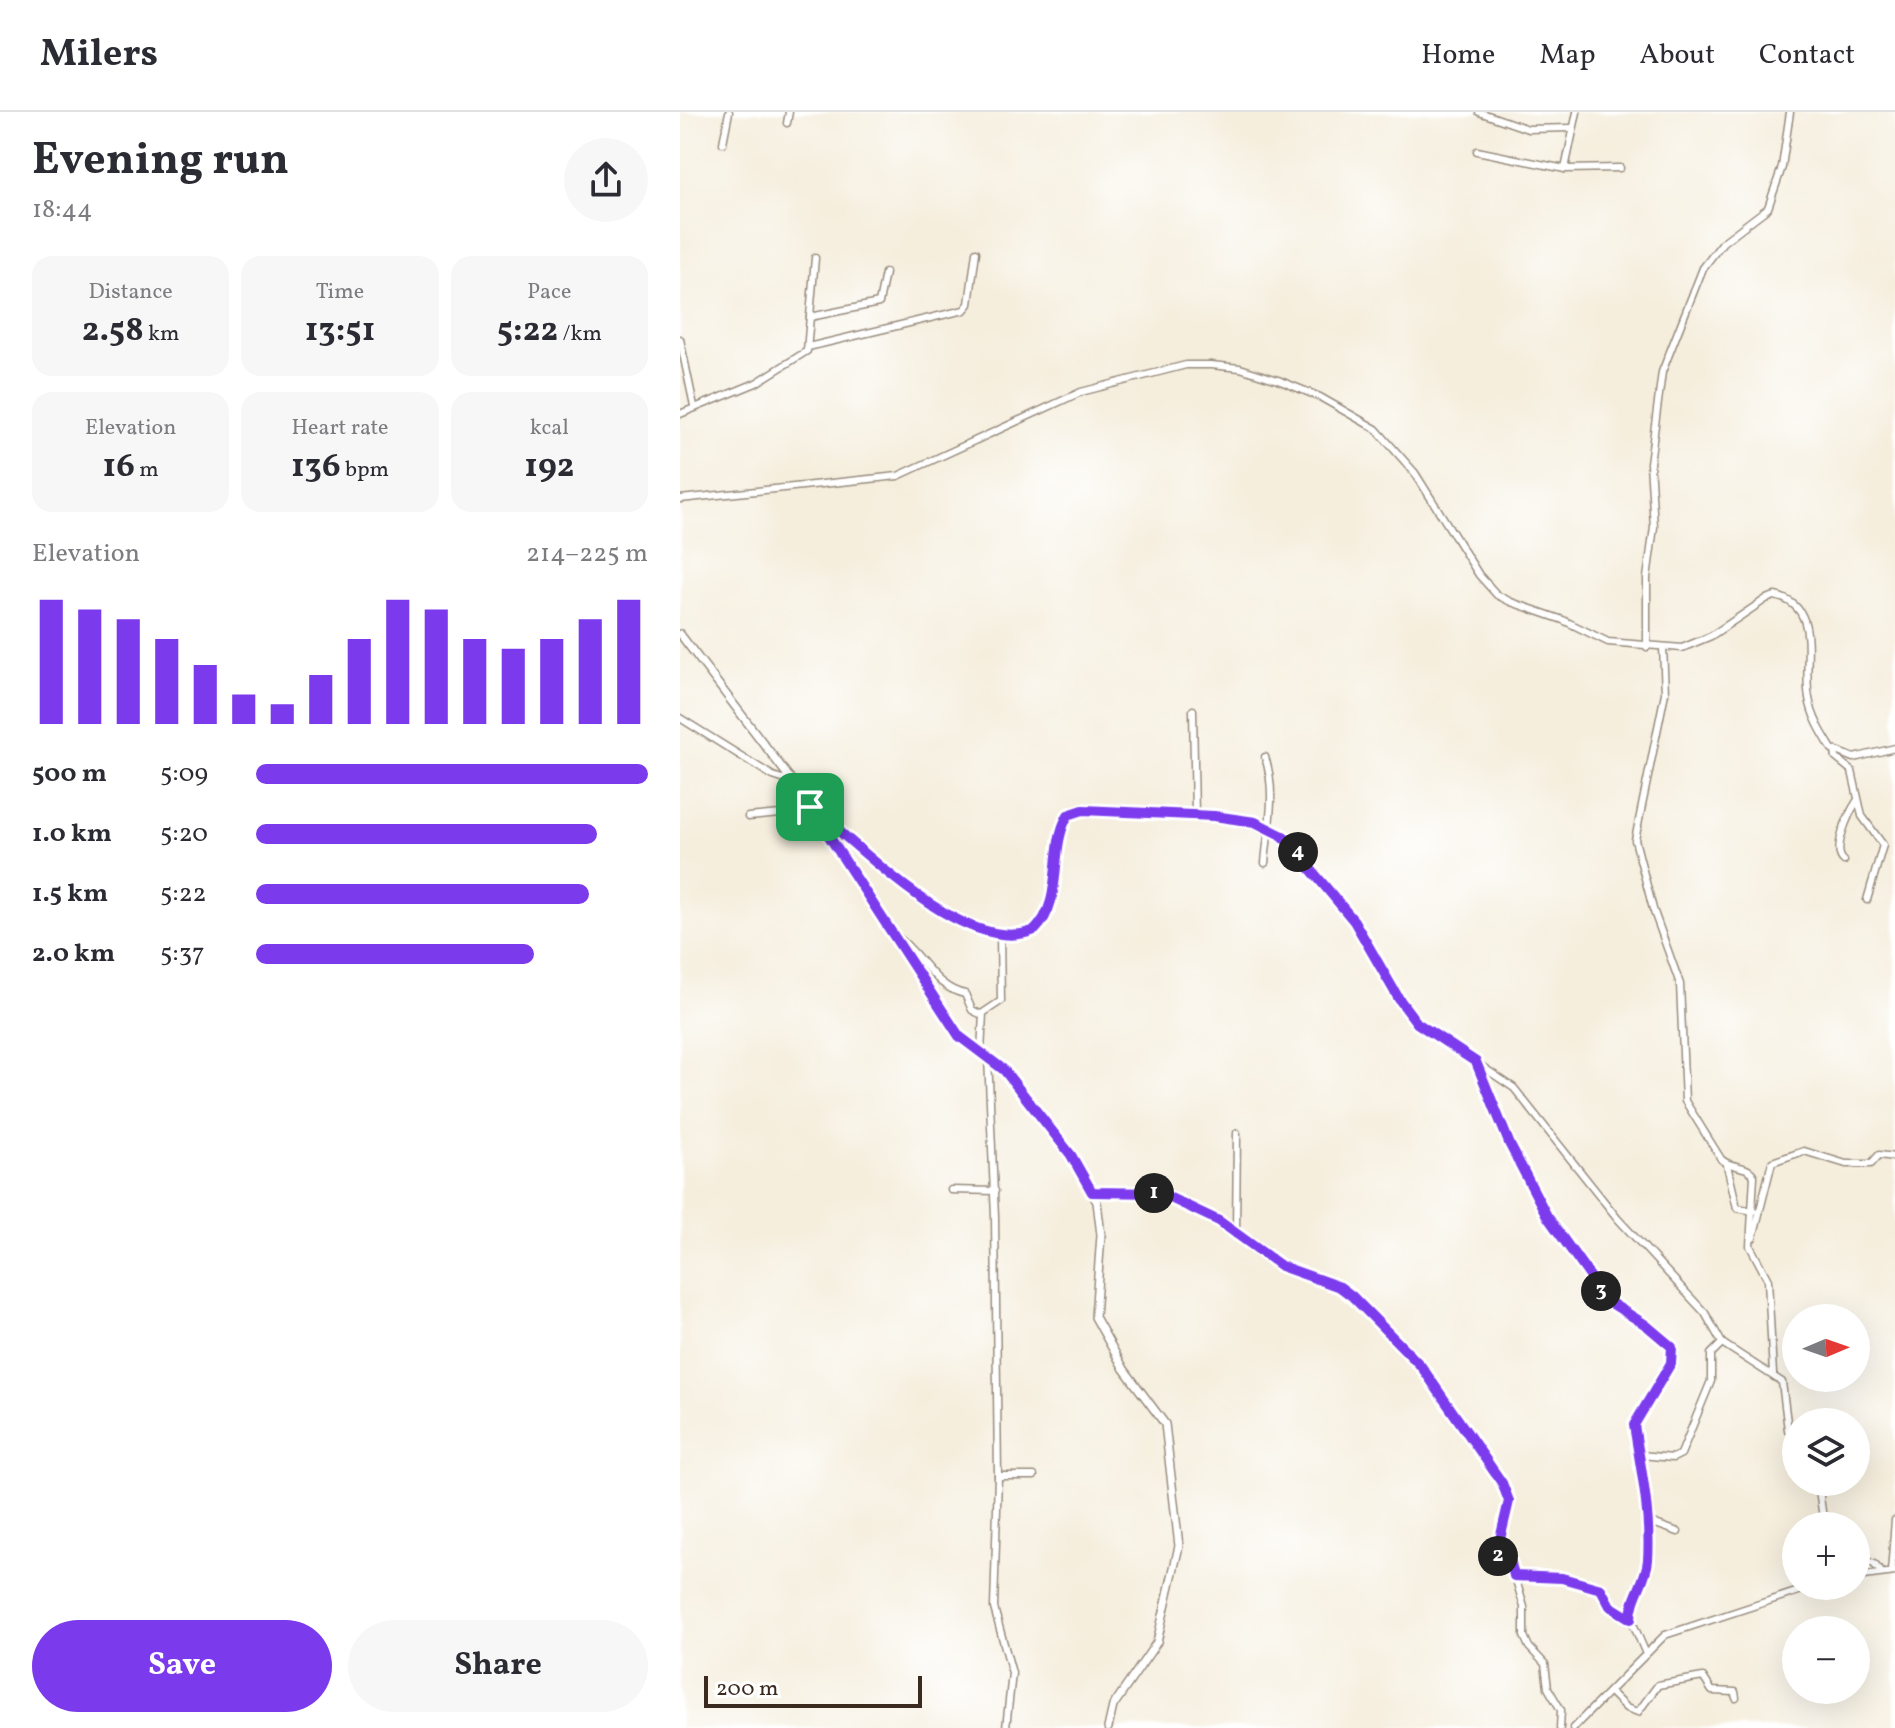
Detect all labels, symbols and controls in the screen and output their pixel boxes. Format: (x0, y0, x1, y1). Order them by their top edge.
text: Milers (40, 29, 158, 82)
text: Home (1421, 36, 1495, 75)
text: Map (1539, 36, 1595, 75)
text: About (1639, 36, 1715, 75)
text: Contact (1759, 36, 1855, 75)
text: Evening run (32, 131, 289, 192)
button: share (564, 138, 648, 222)
text: 18:44 (32, 192, 92, 228)
text: Distance (89, 277, 173, 308)
text: Time (316, 277, 364, 308)
text: Pace (527, 277, 571, 308)
text: 2.58 (82, 308, 144, 355)
text: 13:51 (305, 308, 375, 355)
text: 5:22 (497, 308, 558, 355)
text: km (144, 319, 180, 350)
text: /km (558, 319, 602, 350)
text: Elevation (85, 413, 176, 444)
text: Heart rate (291, 413, 389, 444)
text: kcal (530, 413, 569, 444)
text: 16 (103, 444, 135, 491)
text: 136 (291, 444, 341, 491)
text: 192 (524, 444, 574, 491)
text: m (135, 455, 159, 486)
text: bpm (341, 455, 389, 486)
text: Elevation (32, 536, 140, 572)
text: 214–225 m (526, 536, 648, 572)
text: 500 m (32, 756, 107, 792)
text: 5:09 (160, 756, 208, 792)
pin (776, 773, 844, 841)
icon: arrive (788, 785, 832, 829)
text: 1.0 km (32, 816, 112, 852)
text: 5:20 (160, 816, 208, 852)
pin: 4 (1278, 832, 1318, 872)
text: 4 (1291, 836, 1305, 867)
text: 1.5 km (32, 876, 108, 912)
text: 5:22 (160, 876, 207, 912)
text: 2.0 km (32, 936, 115, 972)
text: 5:37 (160, 936, 205, 972)
pin: 1 (1134, 1173, 1174, 1213)
text: 1 (1150, 1177, 1158, 1208)
pin: 3 (1581, 1271, 1621, 1311)
text: 3 (1595, 1275, 1607, 1306)
north arrow (1782, 1304, 1870, 1392)
map controls (1782, 1304, 1870, 1704)
button: layers (1782, 1408, 1870, 1496)
button: + (1782, 1512, 1870, 1600)
pin: 2 (1478, 1536, 1518, 1576)
text: 2 (1492, 1540, 1504, 1571)
button: − (1782, 1616, 1870, 1704)
button: Save (32, 1620, 332, 1712)
button: Share (348, 1620, 648, 1712)
scale bar (704, 1672, 922, 1708)
text: 200 m (716, 1674, 778, 1705)

